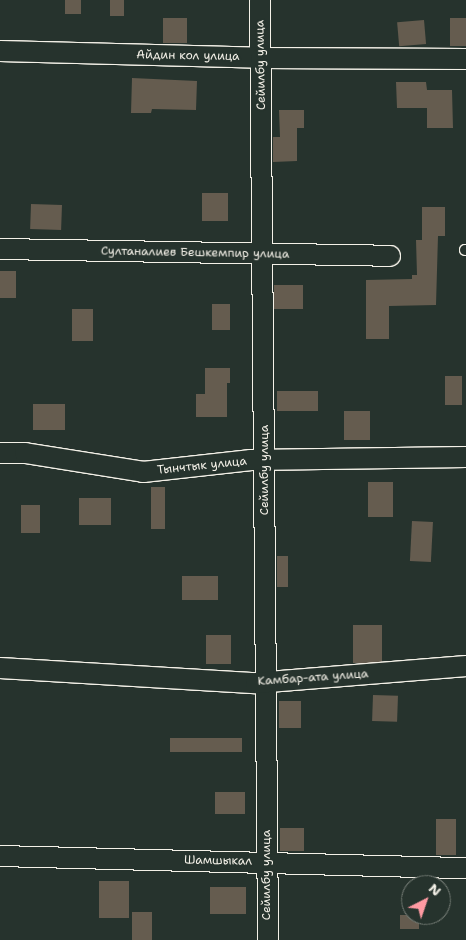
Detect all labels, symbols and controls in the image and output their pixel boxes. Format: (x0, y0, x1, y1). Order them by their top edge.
street label: Сейилбу улица (253, 20, 269, 110)
street label: Айдин кол улица (136, 48, 240, 64)
street label: Султаналиев Бешкемпир улица (101, 244, 289, 262)
street label: Сейилбу улица (258, 425, 272, 515)
street label: Тынчтык улица (156, 454, 248, 478)
street label: Камбар-ата улица (257, 667, 369, 689)
street label: Сейилбу улица (260, 830, 274, 920)
street label: Шамшыкал (184, 853, 252, 869)
north arrow (401, 875, 451, 925)
text: N (425, 879, 445, 900)

